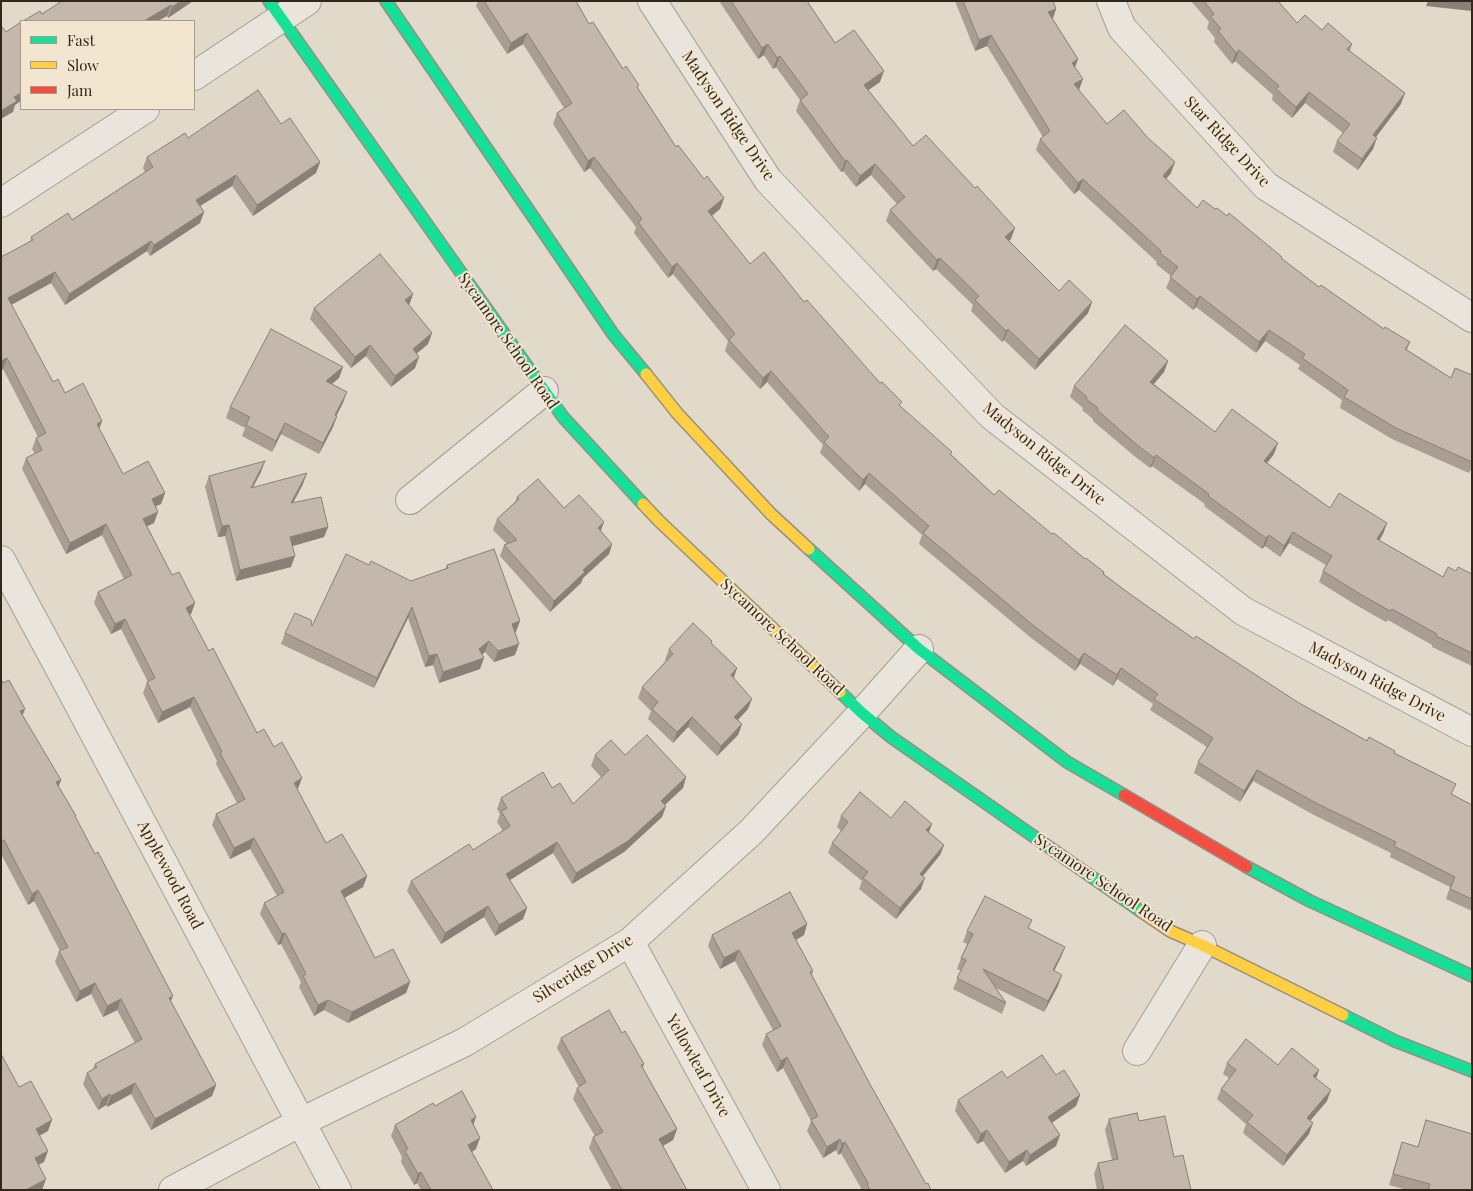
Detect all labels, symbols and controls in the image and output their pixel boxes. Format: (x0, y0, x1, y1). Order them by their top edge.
legend (20, 20, 195, 110)
text: Fast (67, 30, 95, 50)
street label: Madyson Ridge Drive (677, 47, 779, 185)
text: Slow (67, 55, 99, 75)
text: Jam (67, 80, 92, 100)
street label: Star Ridge Drive (1180, 93, 1274, 191)
street label: Sycamore School Road (454, 269, 562, 413)
street label: Madyson Ridge Drive (979, 399, 1109, 509)
street label: Sycamore School Road (716, 575, 848, 699)
street label: Madyson Ridge Drive (1305, 638, 1449, 726)
street label: Applewood Road (133, 817, 207, 933)
street label: Sycamore School Road (1030, 830, 1176, 936)
street label: Silveridge Drive (529, 931, 637, 1007)
street label: Yellowleaf Drive (662, 1011, 734, 1121)

